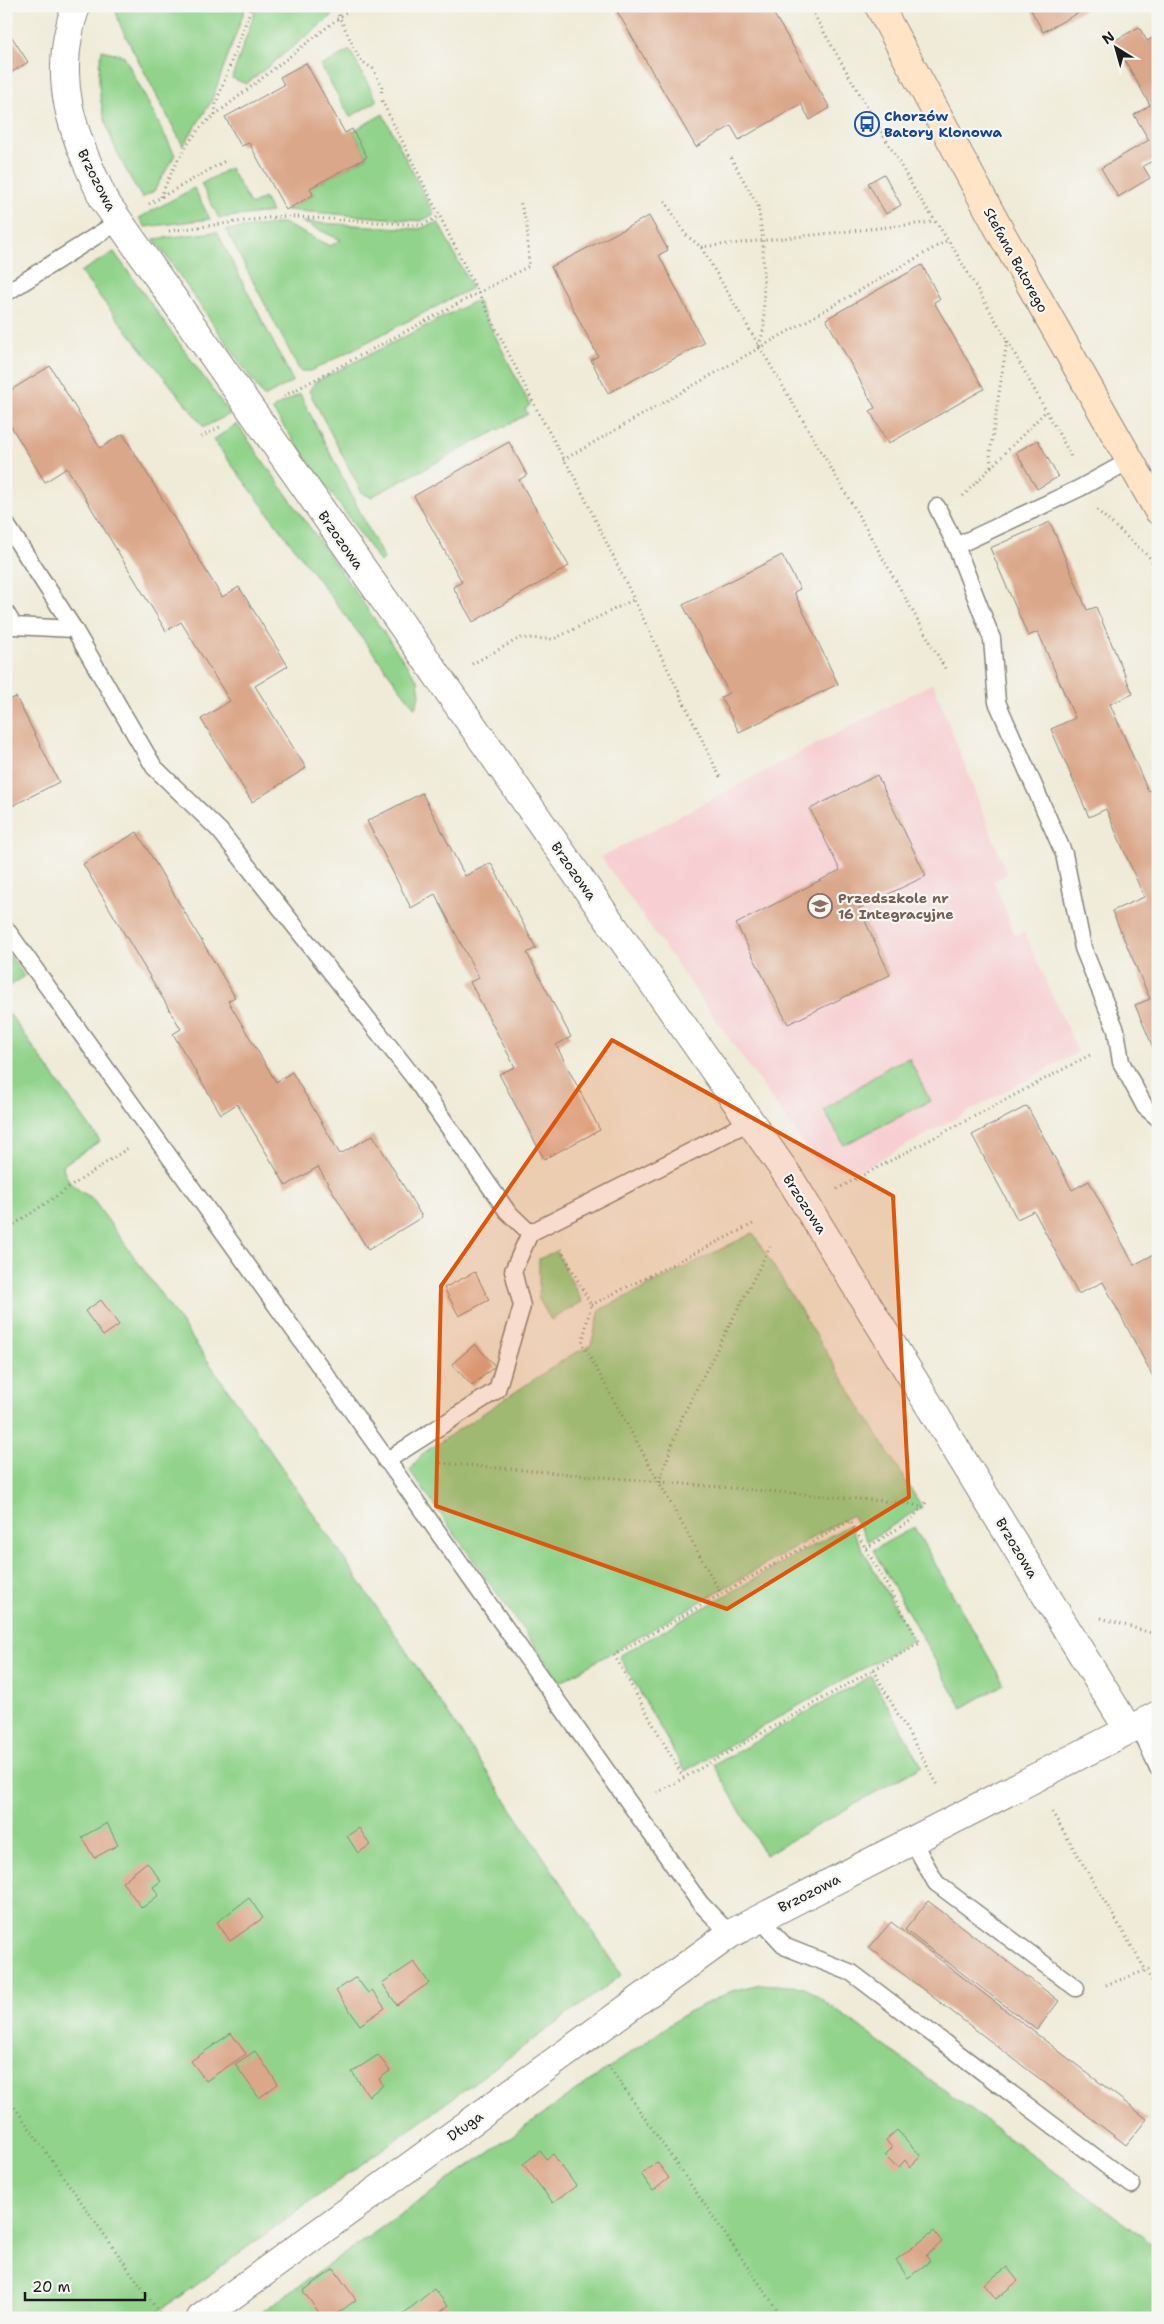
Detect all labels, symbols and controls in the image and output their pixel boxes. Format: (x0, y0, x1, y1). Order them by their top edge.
north arrow (1092, 22, 1142, 72)
text: N (1098, 27, 1118, 48)
place label: Chorzów Batory Klonowa (884, 107, 1003, 141)
bus stop icon: Chorzów Batory Klonowa (854, 111, 880, 137)
street label: Brzozowa (74, 146, 120, 214)
street label: Stefana Batorego (980, 204, 1052, 316)
street label: Brzozowa (314, 507, 368, 573)
street label: Brzozowa (547, 838, 601, 904)
place label: Przedszkole nr 16 Integracyjne (838, 889, 954, 923)
school or university icon: Przedszkole nr 16 Integracyjne (807, 893, 833, 919)
street label: Brzozowa (779, 1171, 831, 1237)
street label: Brzozowa (992, 1514, 1042, 1582)
street label: Brzozowa (775, 1870, 843, 1916)
street label: Długa (444, 2107, 487, 2145)
scale bar (25, 2269, 145, 2301)
text: 20 m (32, 2277, 71, 2297)

